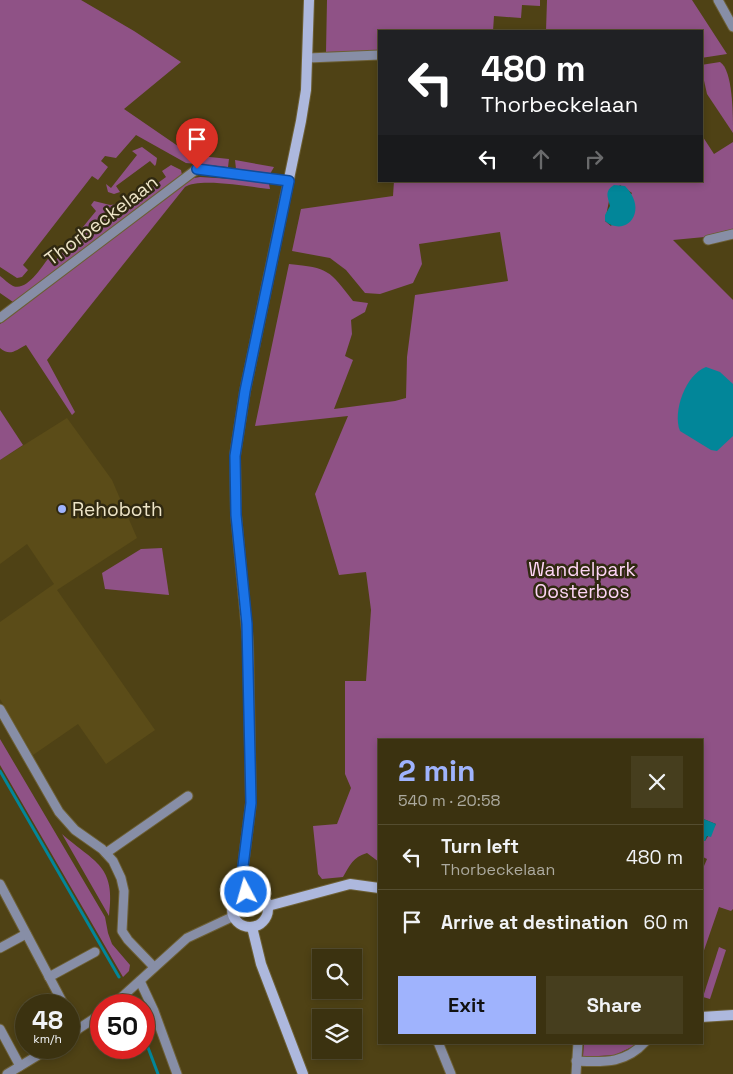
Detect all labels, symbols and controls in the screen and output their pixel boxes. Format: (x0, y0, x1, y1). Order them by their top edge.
text: 480 m (481, 47, 586, 91)
icon: left (398, 50, 463, 115)
text: Thorbeckelaan (481, 90, 638, 118)
pin (176, 118, 218, 169)
icon: arrive (183, 125, 211, 153)
icon: left (474, 145, 502, 173)
icon: ahead (527, 145, 555, 173)
icon: right (580, 145, 608, 173)
street label: Thorbeckelaan (40, 170, 163, 271)
place label: Rehoboth (72, 497, 163, 522)
marker: Rehoboth (56, 503, 68, 515)
park label: Wandelpark Oosterbos (528, 557, 636, 604)
text: 2 min (398, 751, 476, 790)
button: close (631, 756, 683, 808)
text: 540 m · 20:58 (398, 790, 500, 811)
text: Turn left (441, 834, 519, 859)
icon: left (398, 843, 426, 871)
text: 480 m (626, 845, 683, 870)
text: Thorbeckelaan (441, 859, 555, 880)
position arrow (219, 865, 271, 917)
icon: arrive (398, 908, 426, 936)
text: Arrive at destination (441, 910, 629, 935)
text: 60 m (644, 910, 689, 935)
map controls (312, 949, 362, 1059)
button: search (312, 949, 362, 999)
button: Exit (398, 976, 536, 1034)
button: Share (546, 976, 683, 1034)
speed limit sign: 50 (90, 994, 155, 1059)
text: 48 (32, 1004, 63, 1036)
button: layers (312, 1009, 362, 1059)
text: km/h (33, 1031, 62, 1047)

